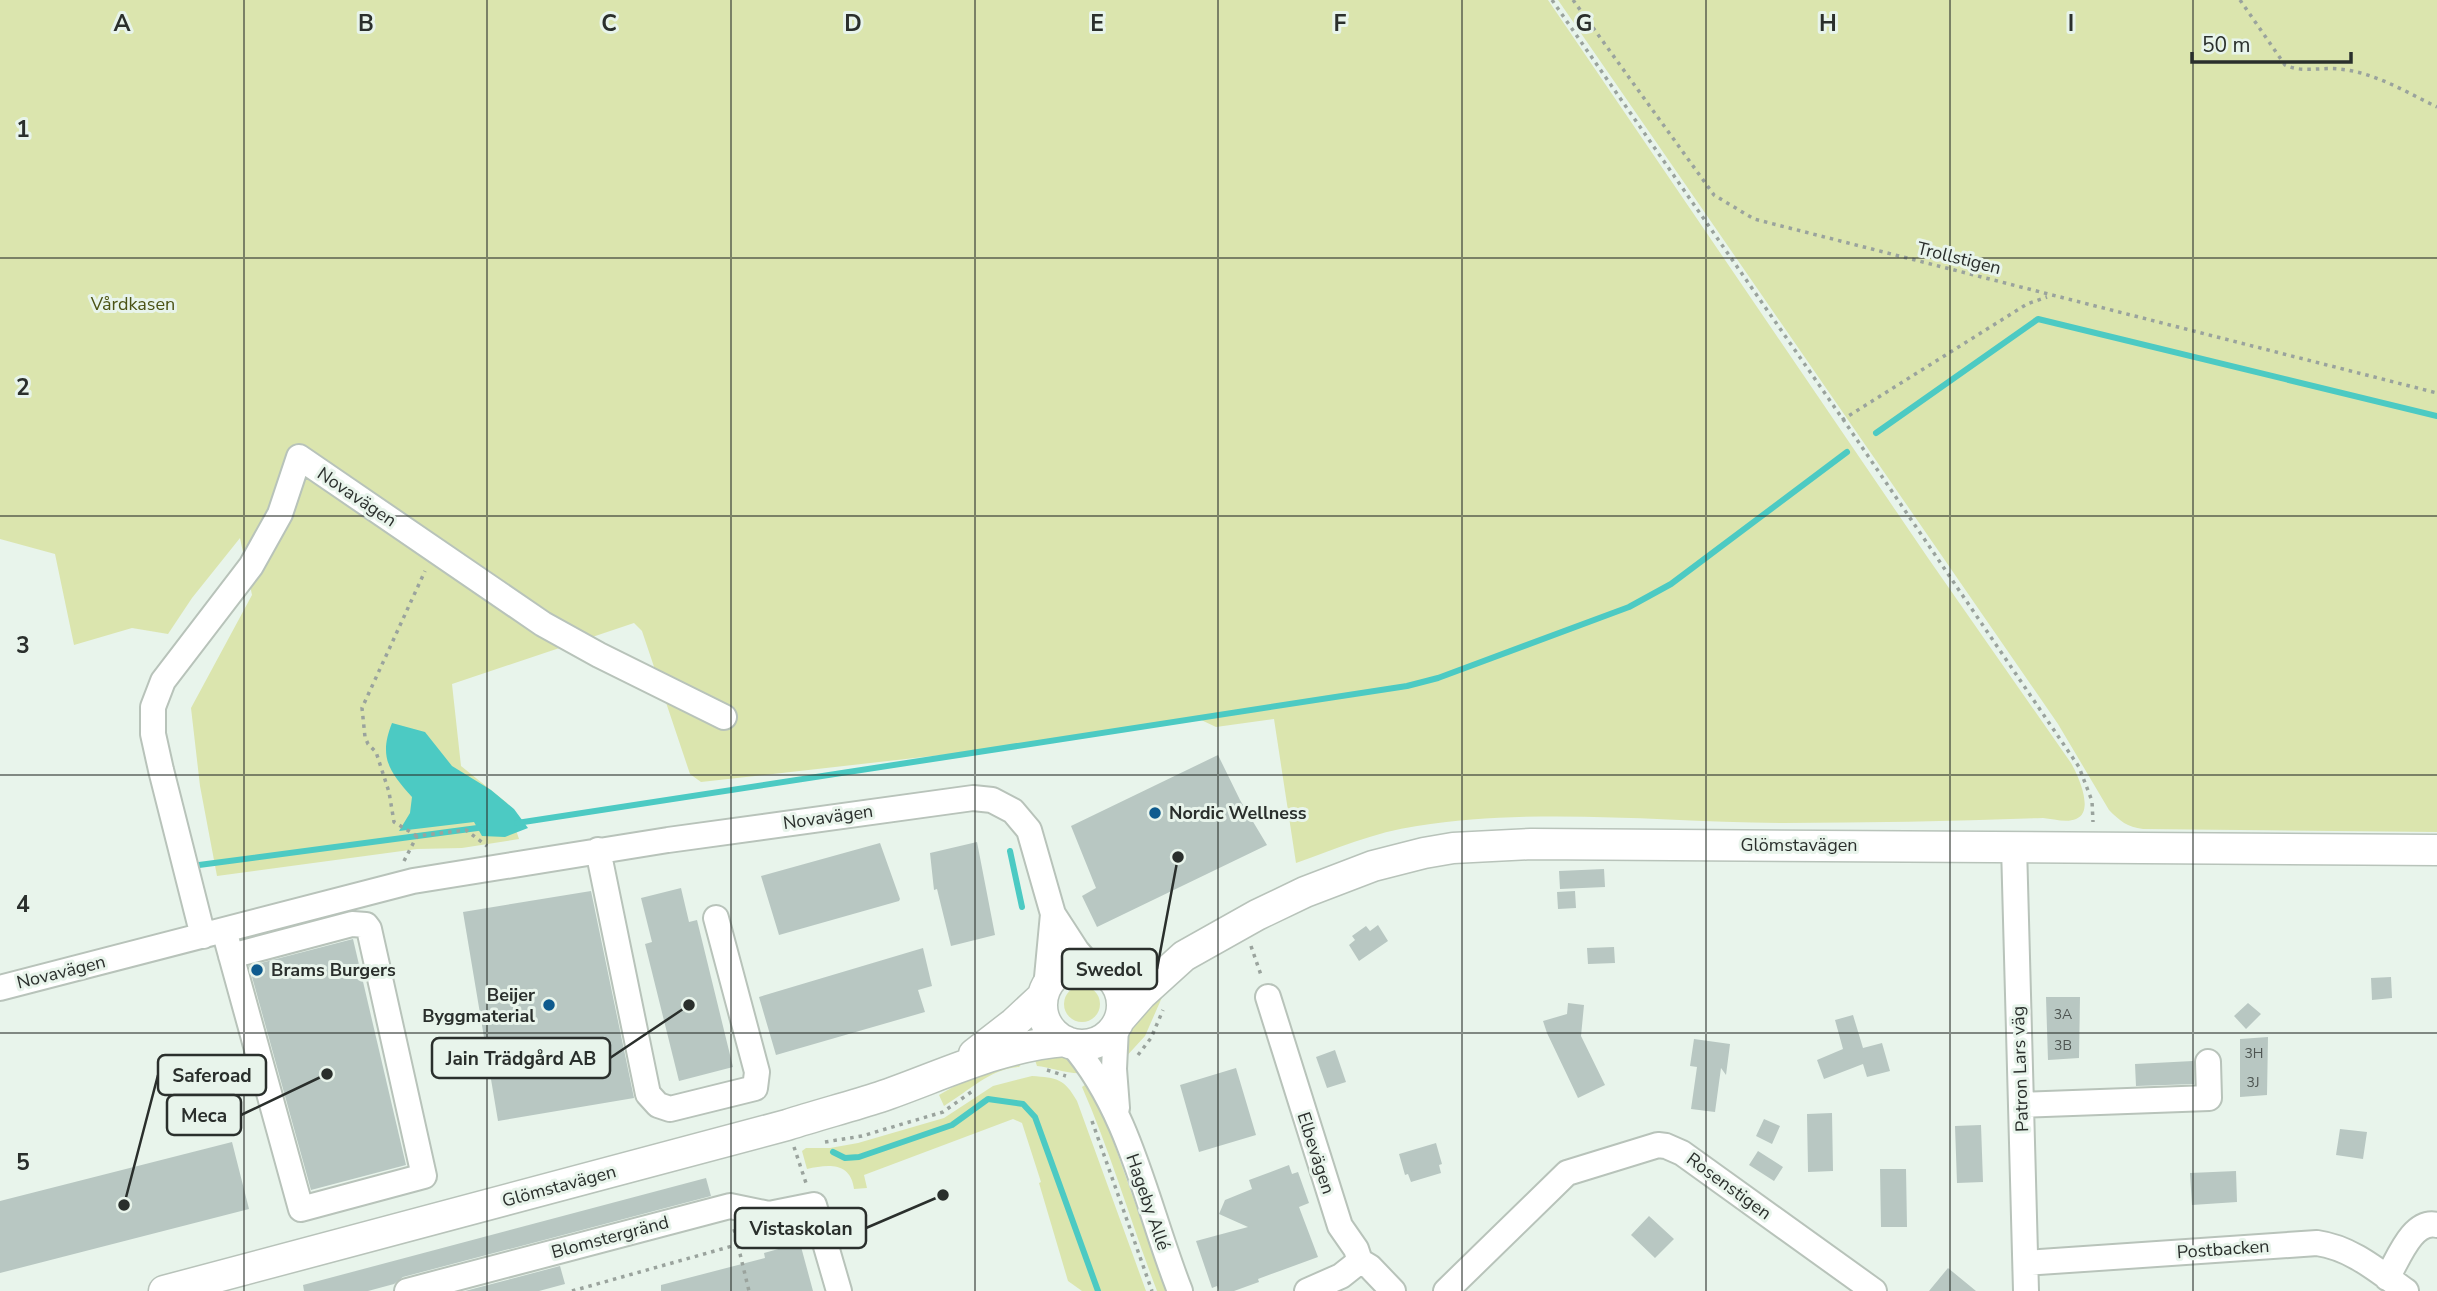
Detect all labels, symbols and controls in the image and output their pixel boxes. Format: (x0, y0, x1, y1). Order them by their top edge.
text: A (113, 8, 131, 39)
text: B (358, 8, 374, 39)
text: C (601, 8, 617, 39)
text: D (844, 8, 862, 39)
text: E (1090, 8, 1104, 39)
text: F (1334, 8, 1347, 39)
text: G (1576, 8, 1592, 39)
text: H (1819, 8, 1837, 39)
text: I (2068, 8, 2074, 39)
scale bar (2192, 21, 2351, 65)
text: 50 m (2202, 31, 2251, 59)
text: 1 (16, 114, 30, 145)
street label: Trollstigen (1914, 236, 2004, 280)
park label: Vårdkasen (90, 292, 175, 316)
text: 2 (16, 372, 30, 403)
street label: Novavägen (313, 462, 401, 532)
text: 3 (16, 630, 30, 661)
street label: Novavägen (781, 799, 875, 835)
place label: Nordic Wellness (1169, 801, 1307, 825)
marker: Nordic Wellness (1147, 805, 1163, 821)
street label: Glömstavägen (1740, 833, 1858, 857)
text: 4 (16, 889, 30, 920)
street label: Novavägen (14, 949, 108, 995)
callout: Swedol (1062, 949, 1157, 989)
text: Swedol (1076, 957, 1142, 983)
place label: Brams Burgers (271, 958, 396, 982)
marker: Brams Burgers (249, 962, 265, 978)
place label: Beijer Byggmaterial (422, 983, 535, 1028)
marker: Beijer Byggmaterial (541, 997, 557, 1013)
house number: 3A (2054, 1005, 2072, 1024)
street label: Patron Lars väg (2006, 1006, 2034, 1132)
house number: 3B (2054, 1036, 2072, 1055)
callout: Jain Trädgård AB (432, 1038, 610, 1078)
house number: 3H (2244, 1044, 2264, 1063)
text: Jain Trädgård AB (445, 1046, 596, 1072)
callout: Saferoad (158, 1055, 266, 1095)
text: Saferoad (172, 1063, 252, 1089)
house number: 3J (2247, 1073, 2259, 1092)
callout: Meca (167, 1095, 241, 1135)
text: Meca (181, 1103, 227, 1129)
street label: Elbevägen (1291, 1109, 1341, 1197)
text: 5 (16, 1147, 30, 1178)
street label: Rosenstigen (1682, 1147, 1776, 1225)
street label: Hageby Allé (1120, 1150, 1176, 1254)
street label: Glömstavägen (499, 1159, 619, 1213)
callout: Vistaskolan (735, 1208, 866, 1248)
street label: Blomstergränd (549, 1210, 671, 1264)
text: Vistaskolan (748, 1216, 853, 1242)
street label: Postbacken (2176, 1234, 2270, 1264)

